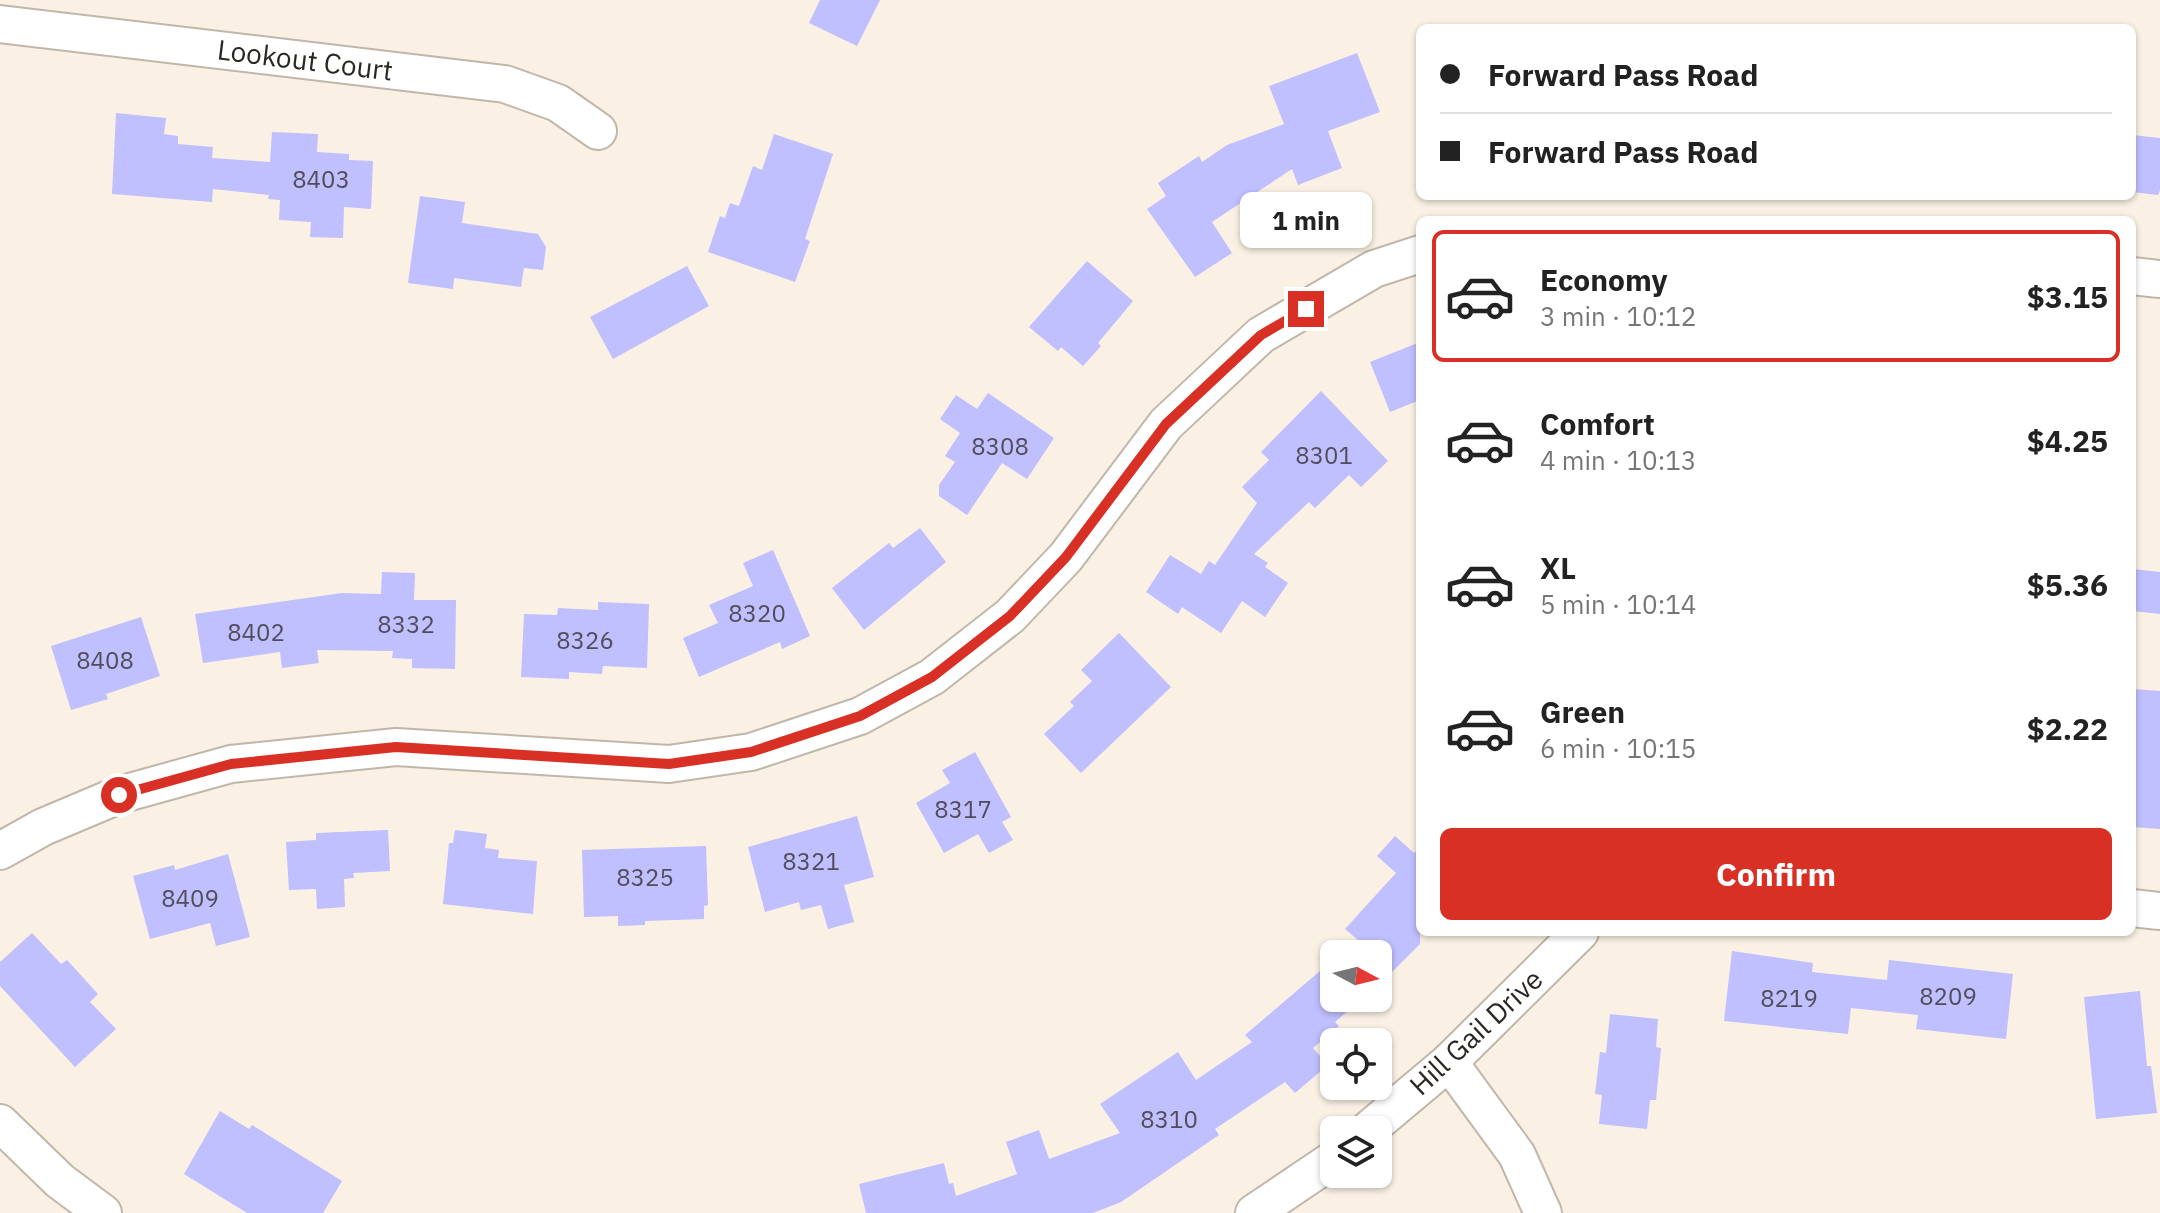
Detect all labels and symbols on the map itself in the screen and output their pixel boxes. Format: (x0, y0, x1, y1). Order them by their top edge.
street label: Lookout Court (215, 30, 395, 89)
house number: 8403 (292, 163, 350, 195)
callout: 1 min (1240, 193, 1372, 249)
route end (1288, 291, 1324, 327)
house number: 8308 (971, 430, 1029, 462)
house number: 8301 (1295, 439, 1353, 471)
house number: 8320 (728, 597, 786, 629)
house number: 8332 (377, 608, 435, 640)
house number: 8402 (227, 616, 285, 648)
house number: 8326 (556, 624, 614, 656)
house number: 8408 (76, 644, 134, 676)
route start (101, 777, 137, 813)
house number: 8317 (934, 793, 992, 825)
house number: 8321 (782, 845, 840, 877)
house number: 8325 (616, 861, 674, 893)
house number: 8409 (161, 882, 219, 914)
north arrow (1320, 940, 1392, 1012)
street label: Hill Gail Drive (1401, 960, 1550, 1103)
house number: 8209 (1919, 980, 1977, 1012)
house number: 8219 (1760, 982, 1818, 1014)
house number: 8310 (1140, 1103, 1198, 1135)

